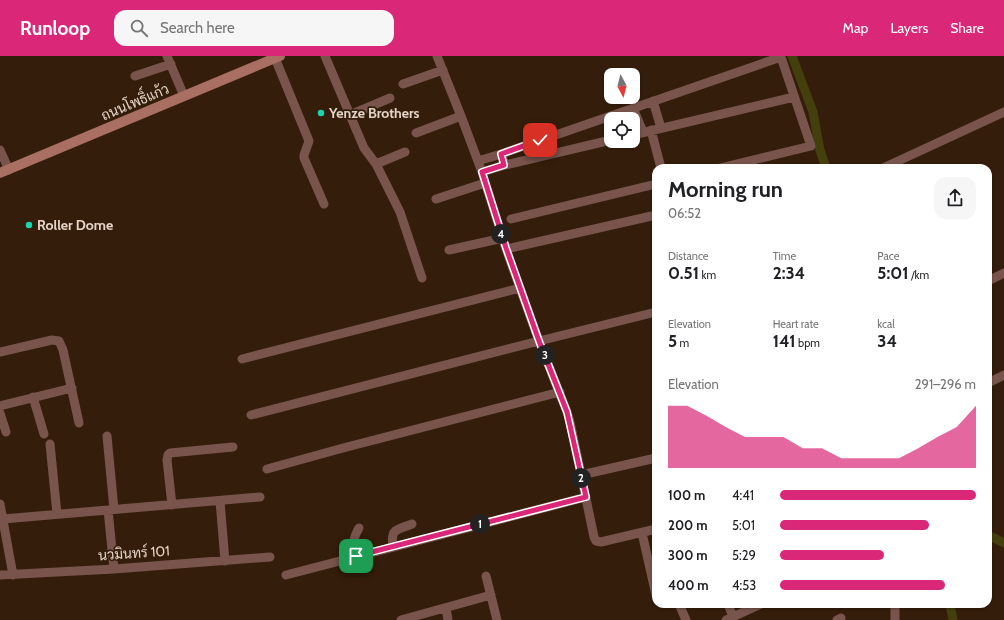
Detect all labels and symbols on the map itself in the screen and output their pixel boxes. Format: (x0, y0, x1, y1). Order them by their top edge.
north arrow (604, 68, 640, 104)
street label: ถนนโพธิ์แก้ว (97, 77, 172, 124)
place label: Yenze Brothers (328, 104, 420, 122)
marker: Yenze Brothers (316, 108, 326, 118)
pin (523, 123, 557, 157)
place label: Roller Dome (37, 216, 113, 234)
marker: Roller Dome (24, 220, 34, 230)
pin: 4 (491, 224, 511, 244)
pin: 3 (535, 345, 555, 365)
pin: 2 (571, 468, 591, 488)
pin: 1 (470, 514, 490, 534)
pin (339, 539, 373, 573)
street label: นวมินทร์ 101 (98, 542, 170, 564)

